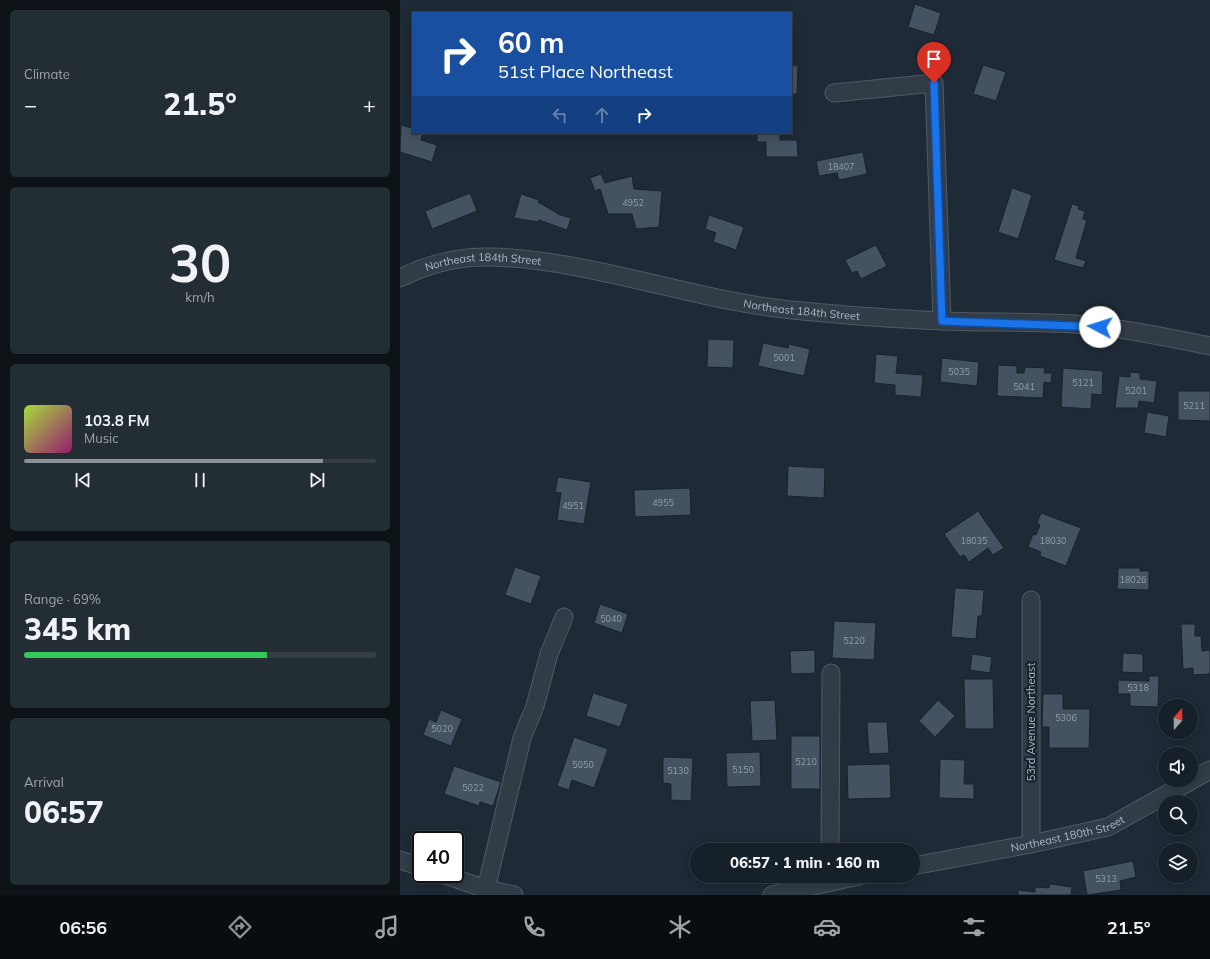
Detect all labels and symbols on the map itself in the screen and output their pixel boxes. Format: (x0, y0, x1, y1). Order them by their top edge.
pin (917, 42, 951, 83)
house number: 18407 (827, 161, 855, 172)
house number: 4952 (622, 197, 644, 208)
street label: Northeast 184th Street (423, 250, 542, 274)
street label: Northeast 184th Street (742, 296, 861, 323)
position arrow (1079, 306, 1121, 348)
house number: 5001 (773, 352, 795, 363)
house number: 5035 (948, 366, 970, 377)
house number: 5121 (1072, 377, 1094, 388)
house number: 5041 (1013, 381, 1035, 392)
house number: 5201 (1125, 385, 1147, 396)
house number: 5211 (1183, 400, 1205, 411)
house number: 4955 (652, 497, 674, 508)
house number: 4951 (562, 500, 584, 511)
house number: 18035 (960, 535, 988, 546)
house number: 18030 (1039, 535, 1067, 546)
house number: 18026 (1119, 574, 1147, 585)
house number: 5040 (600, 613, 622, 624)
house number: 5220 (843, 635, 865, 646)
street label: 53rd Avenue Northeast (1024, 663, 1038, 781)
house number: 5318 (1127, 682, 1149, 693)
north arrow (1158, 699, 1198, 739)
house number: 5306 (1055, 712, 1077, 723)
house number: 5020 (431, 723, 453, 734)
house number: 5210 (795, 756, 817, 767)
house number: 5050 (572, 759, 594, 770)
house number: 5150 (732, 764, 754, 775)
house number: 5130 (667, 765, 689, 776)
house number: 5022 (462, 782, 484, 793)
street label: Northeast 180th Street (1009, 812, 1127, 855)
speed limit sign: 40 (412, 831, 464, 883)
house number: 5313 (1095, 873, 1117, 884)

